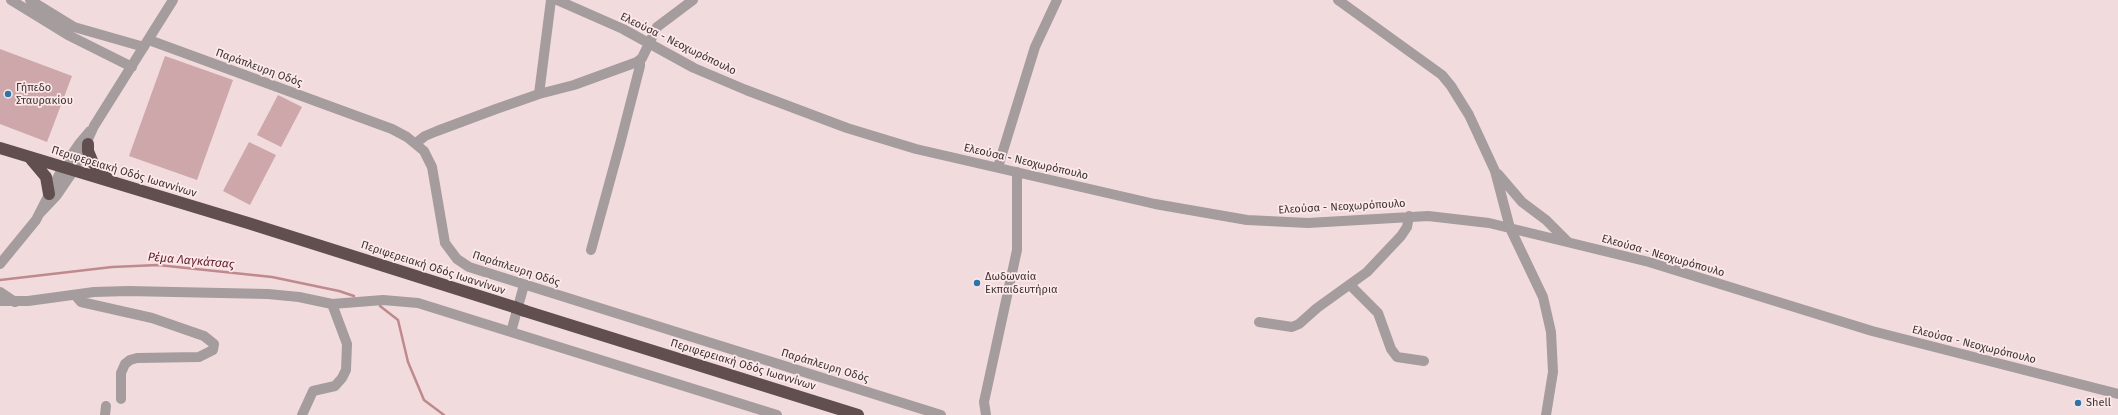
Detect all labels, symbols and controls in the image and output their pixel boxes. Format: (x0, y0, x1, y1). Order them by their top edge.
street label: Ελεούσα - Νεοχωρόπουλο (618, 10, 738, 78)
street label: Παράπλευρη Οδός (214, 46, 304, 90)
place label: Γήπεδο Σταυρακίου (16, 81, 73, 107)
marker: Γήπεδο Σταυρακίου (3, 89, 13, 99)
street label: Ελεούσα - Νεοχωρόπουλο (962, 141, 1090, 183)
street label: Περιφερειακή Οδός Ιωαννίνων (50, 144, 198, 200)
street label: Ελεούσα - Νεοχωρόπουλο (1278, 197, 1406, 217)
street label: Ελεούσα - Νεοχωρόπουλο (1600, 232, 1726, 280)
street label: Περιφερειακή Οδός Ιωαννίνων (359, 238, 507, 298)
street label: Παράπλευρη Οδός (471, 249, 561, 289)
water label: Ρέμα Λαγκάτσας (147, 250, 235, 272)
place label: Δωδωναία Εκπαιδευτήρια (985, 270, 1058, 296)
marker: Δωδωναία Εκπαιδευτήρια (972, 278, 982, 288)
street label: Ελεούσα - Νεοχωρόπουλο (1911, 323, 2037, 367)
street label: Περιφερειακή Οδός Ιωαννίνων (669, 337, 817, 393)
street label: Παράπλευρη Οδός (779, 346, 871, 386)
place label: Shell (2086, 396, 2111, 410)
marker: Shell (2073, 398, 2083, 408)

